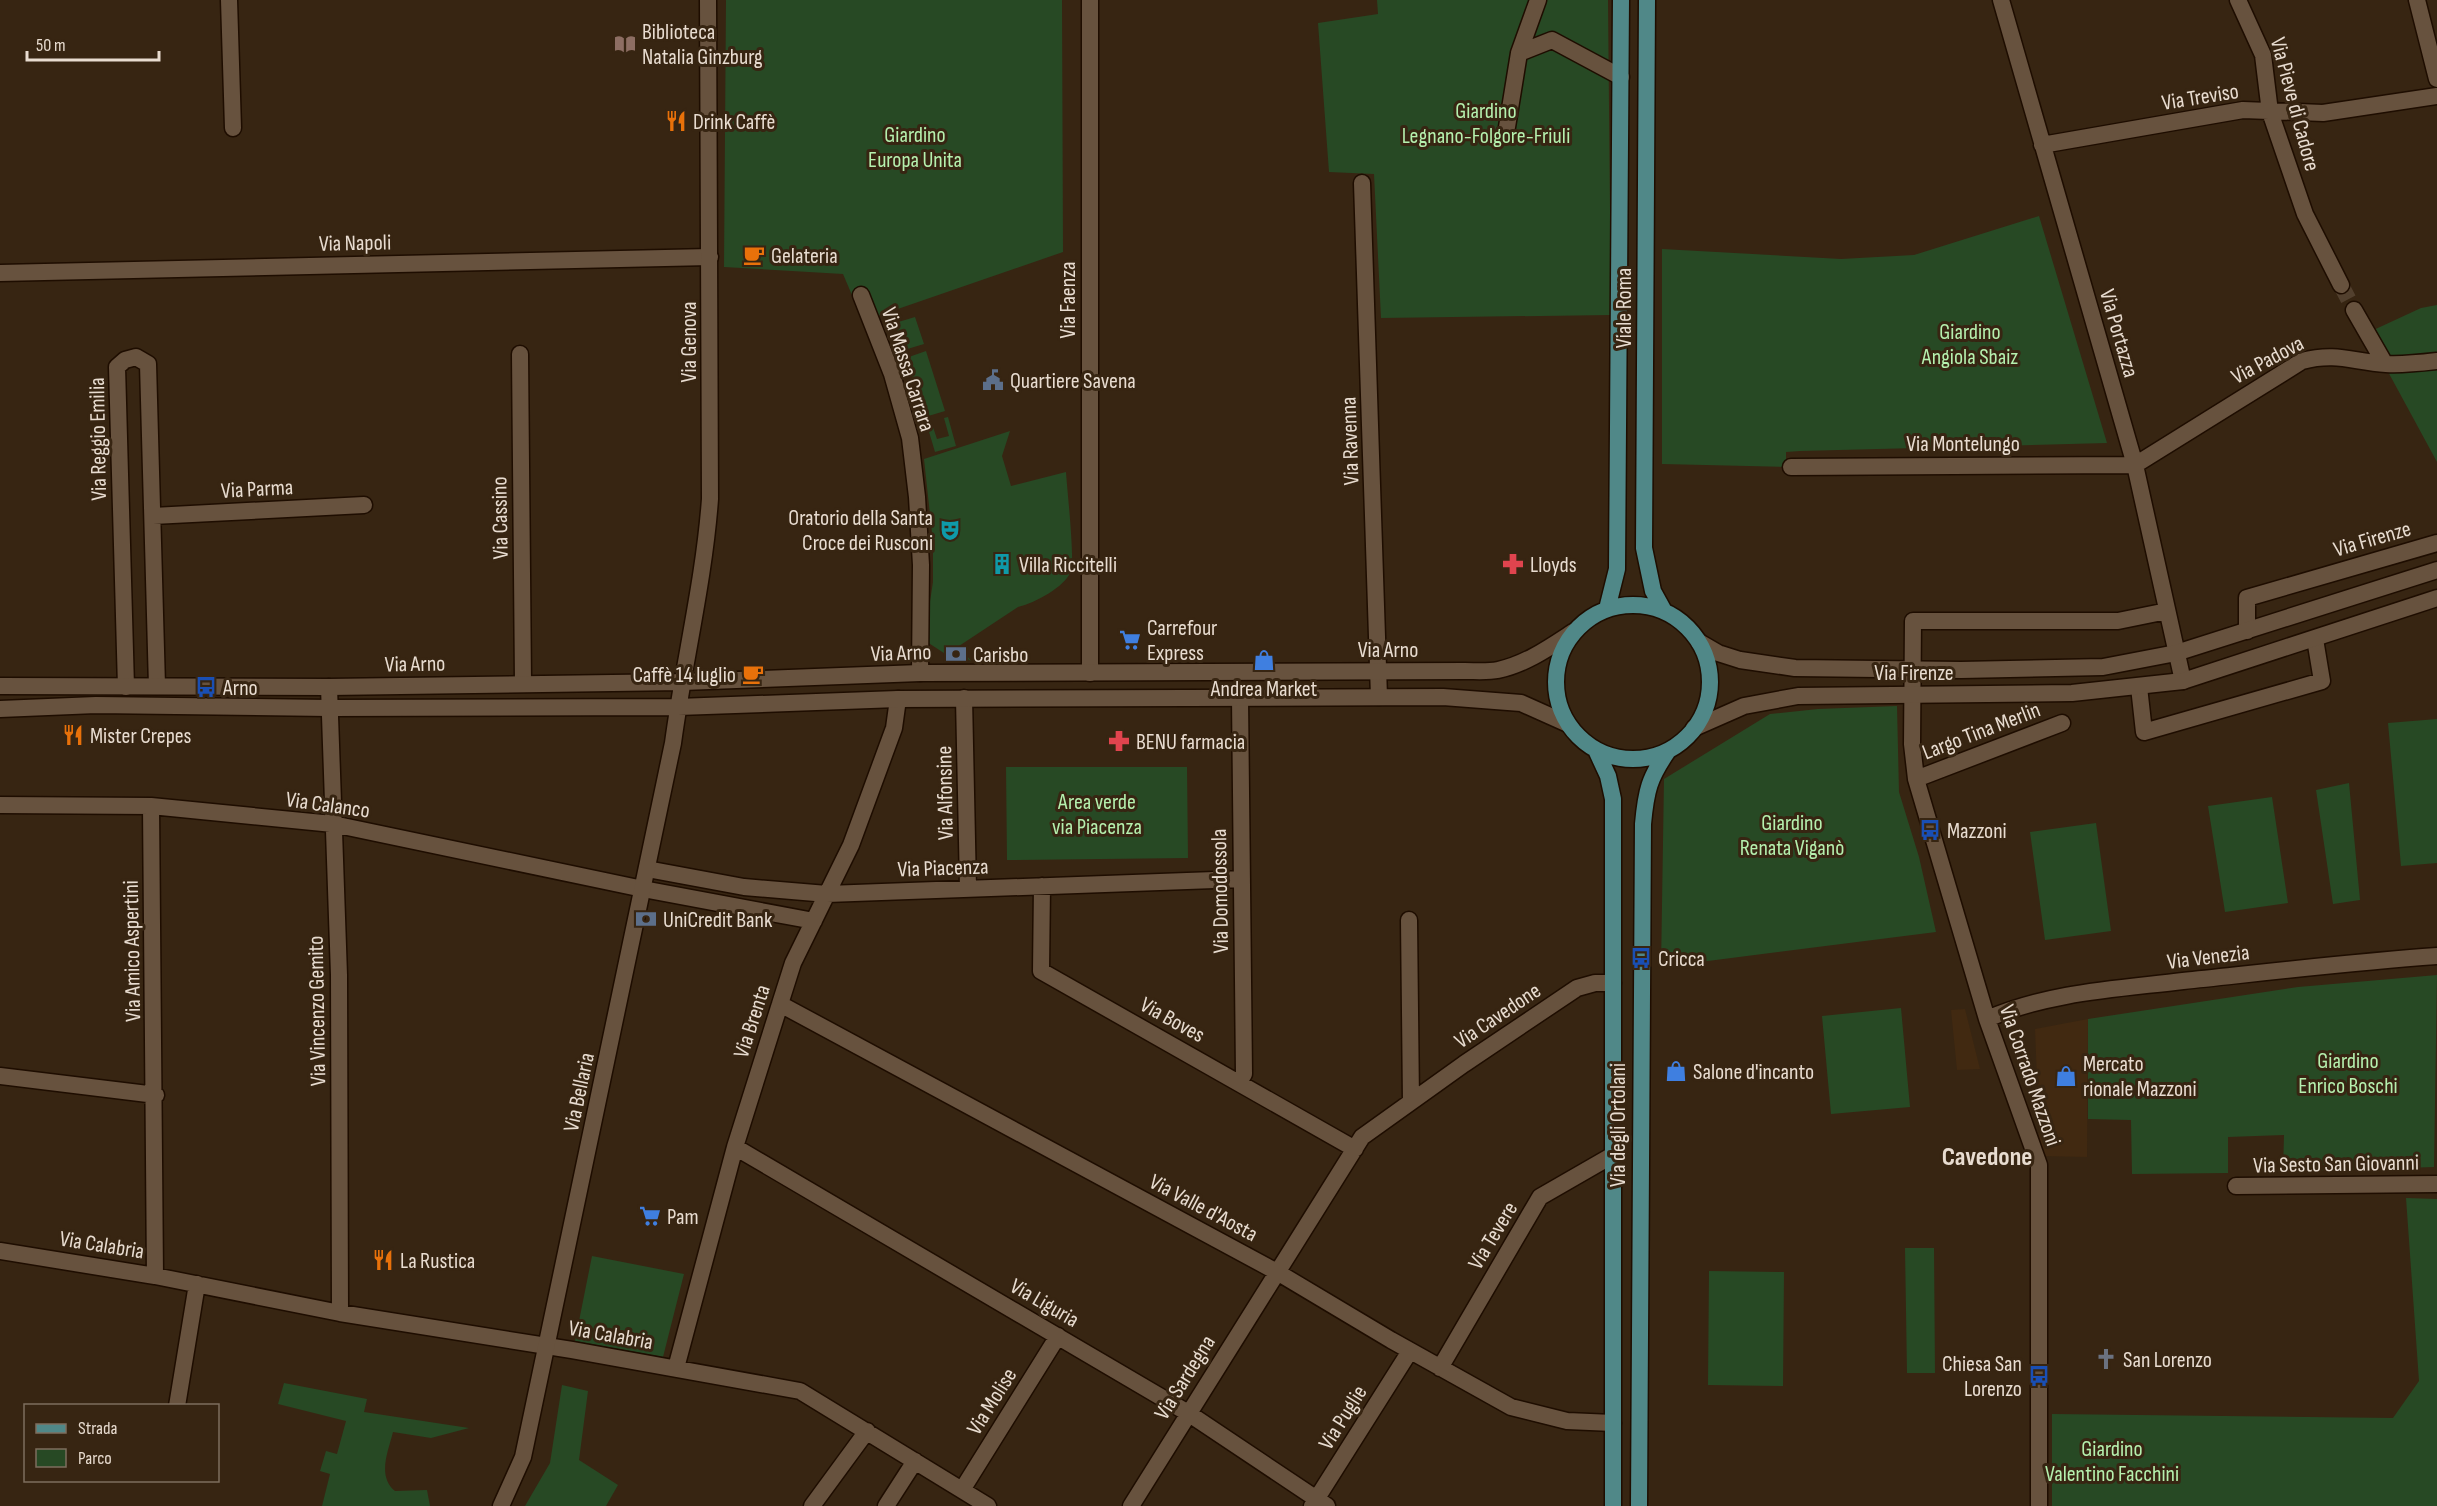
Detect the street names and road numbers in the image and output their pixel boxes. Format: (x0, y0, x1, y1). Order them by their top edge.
street label: Via Pieve di Cadore (2264, 35, 2325, 174)
street label: Via Treviso (2160, 78, 2241, 117)
street label: Via Napoli (319, 229, 392, 258)
street label: Via Faenza (1055, 261, 1082, 339)
street label: Viale Roma (1611, 268, 1638, 348)
street label: Via Portazza (2093, 286, 2144, 381)
street label: Via Genova (676, 302, 703, 382)
street label: Via Massa Carrara (875, 304, 940, 435)
street label: Via Padova (2227, 330, 2309, 391)
street label: Via Reggio Emilia (84, 377, 113, 501)
street label: Via Ravenna (1335, 396, 1366, 486)
street label: Via Montelungo (1906, 431, 2020, 458)
street label: Via Parma (220, 474, 294, 505)
street label: Via Cassino (486, 476, 515, 560)
street label: Via Firenze (2331, 516, 2414, 563)
street label: Via Arno (1358, 637, 1418, 664)
street label: Via Arno (870, 639, 932, 668)
street label: Via Arno (384, 650, 446, 679)
street label: Via Firenze (1874, 660, 1954, 687)
street label: Largo Tina Merlin (1919, 697, 2044, 766)
street label: Via Alfonsine (931, 746, 960, 840)
street label: Via Calanco (284, 786, 372, 825)
street label: Via Domodossola (1206, 828, 1235, 954)
street label: Via Piacenza (897, 853, 989, 884)
street label: Via Amico Aspertini (118, 880, 147, 1022)
street label: Via Vincenzo Gemito (303, 936, 332, 1086)
street label: Via Venezia (2165, 939, 2251, 976)
street label: Via Cavedone (1450, 978, 1546, 1055)
street label: Via Brenta (728, 982, 777, 1061)
street label: Via Boves (1135, 992, 1209, 1049)
street label: Via Corrado Mazzoni (1993, 1001, 2066, 1150)
street label: Via Bellaria (558, 1050, 601, 1134)
street label: Via degli Ortolani (1605, 1063, 1632, 1187)
street label: Via Sesto San Giovanni (2253, 1150, 2419, 1179)
street label: Via Valle d'Aosta (1145, 1169, 1262, 1248)
street label: Via Tevere (1463, 1197, 1524, 1274)
street label: Via Calabria (58, 1225, 146, 1265)
street label: Via Liguria (1005, 1273, 1083, 1334)
street label: Via Calabria (566, 1315, 655, 1356)
street label: Via Sardegna (1149, 1331, 1222, 1425)
street label: Via Molise (961, 1363, 1023, 1440)
street label: Via Puglie (1313, 1381, 1373, 1455)

